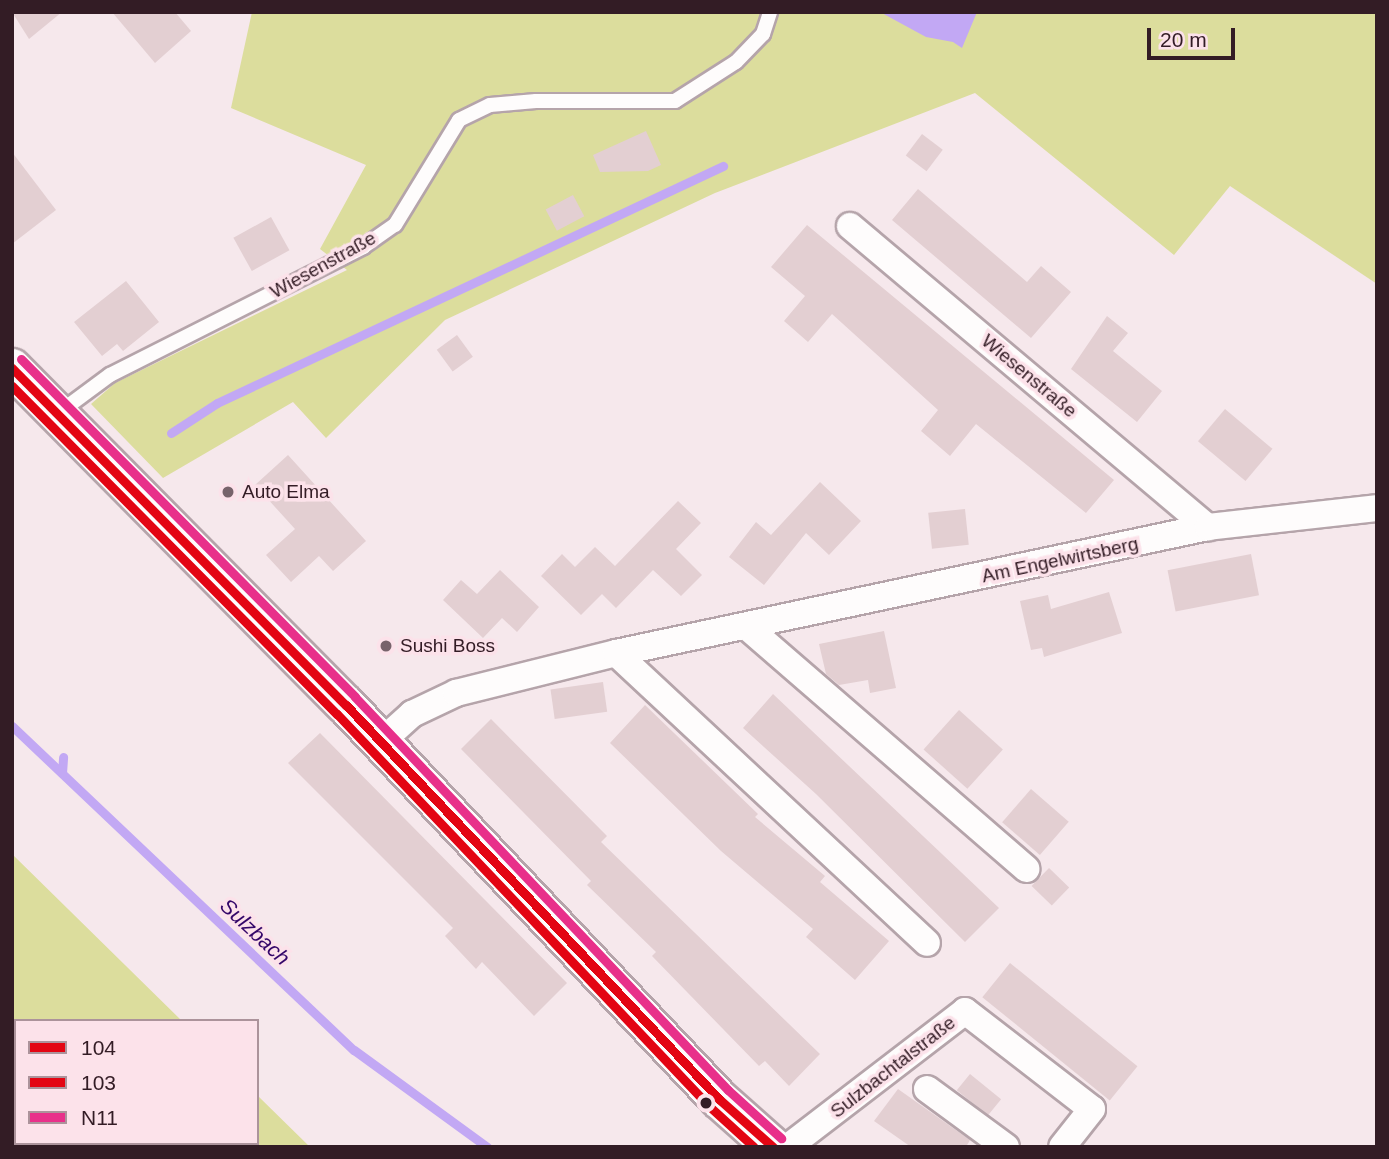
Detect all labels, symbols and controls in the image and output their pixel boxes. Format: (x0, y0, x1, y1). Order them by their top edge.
scale bar (1151, 14, 1238, 58)
text: 20 m (1160, 28, 1207, 51)
street label: Wiesenstraße (266, 227, 380, 303)
street label: Wiesenstraße (977, 330, 1081, 422)
place label: Auto Elma (242, 481, 330, 503)
marker: Auto Elma (220, 484, 236, 500)
street label: Am Engelwirtsberg (980, 532, 1140, 588)
place label: Sushi Boss (400, 635, 495, 657)
marker: Sushi Boss (378, 638, 394, 654)
water label: Sulzbach (215, 893, 295, 971)
street label: Sulzbachtalstraße (826, 1011, 960, 1123)
legend (14, 1019, 259, 1145)
text: 104 (81, 1036, 116, 1059)
text: 103 (81, 1071, 116, 1094)
unlabelled marker (699, 1096, 713, 1110)
text: N11 (81, 1106, 118, 1129)

